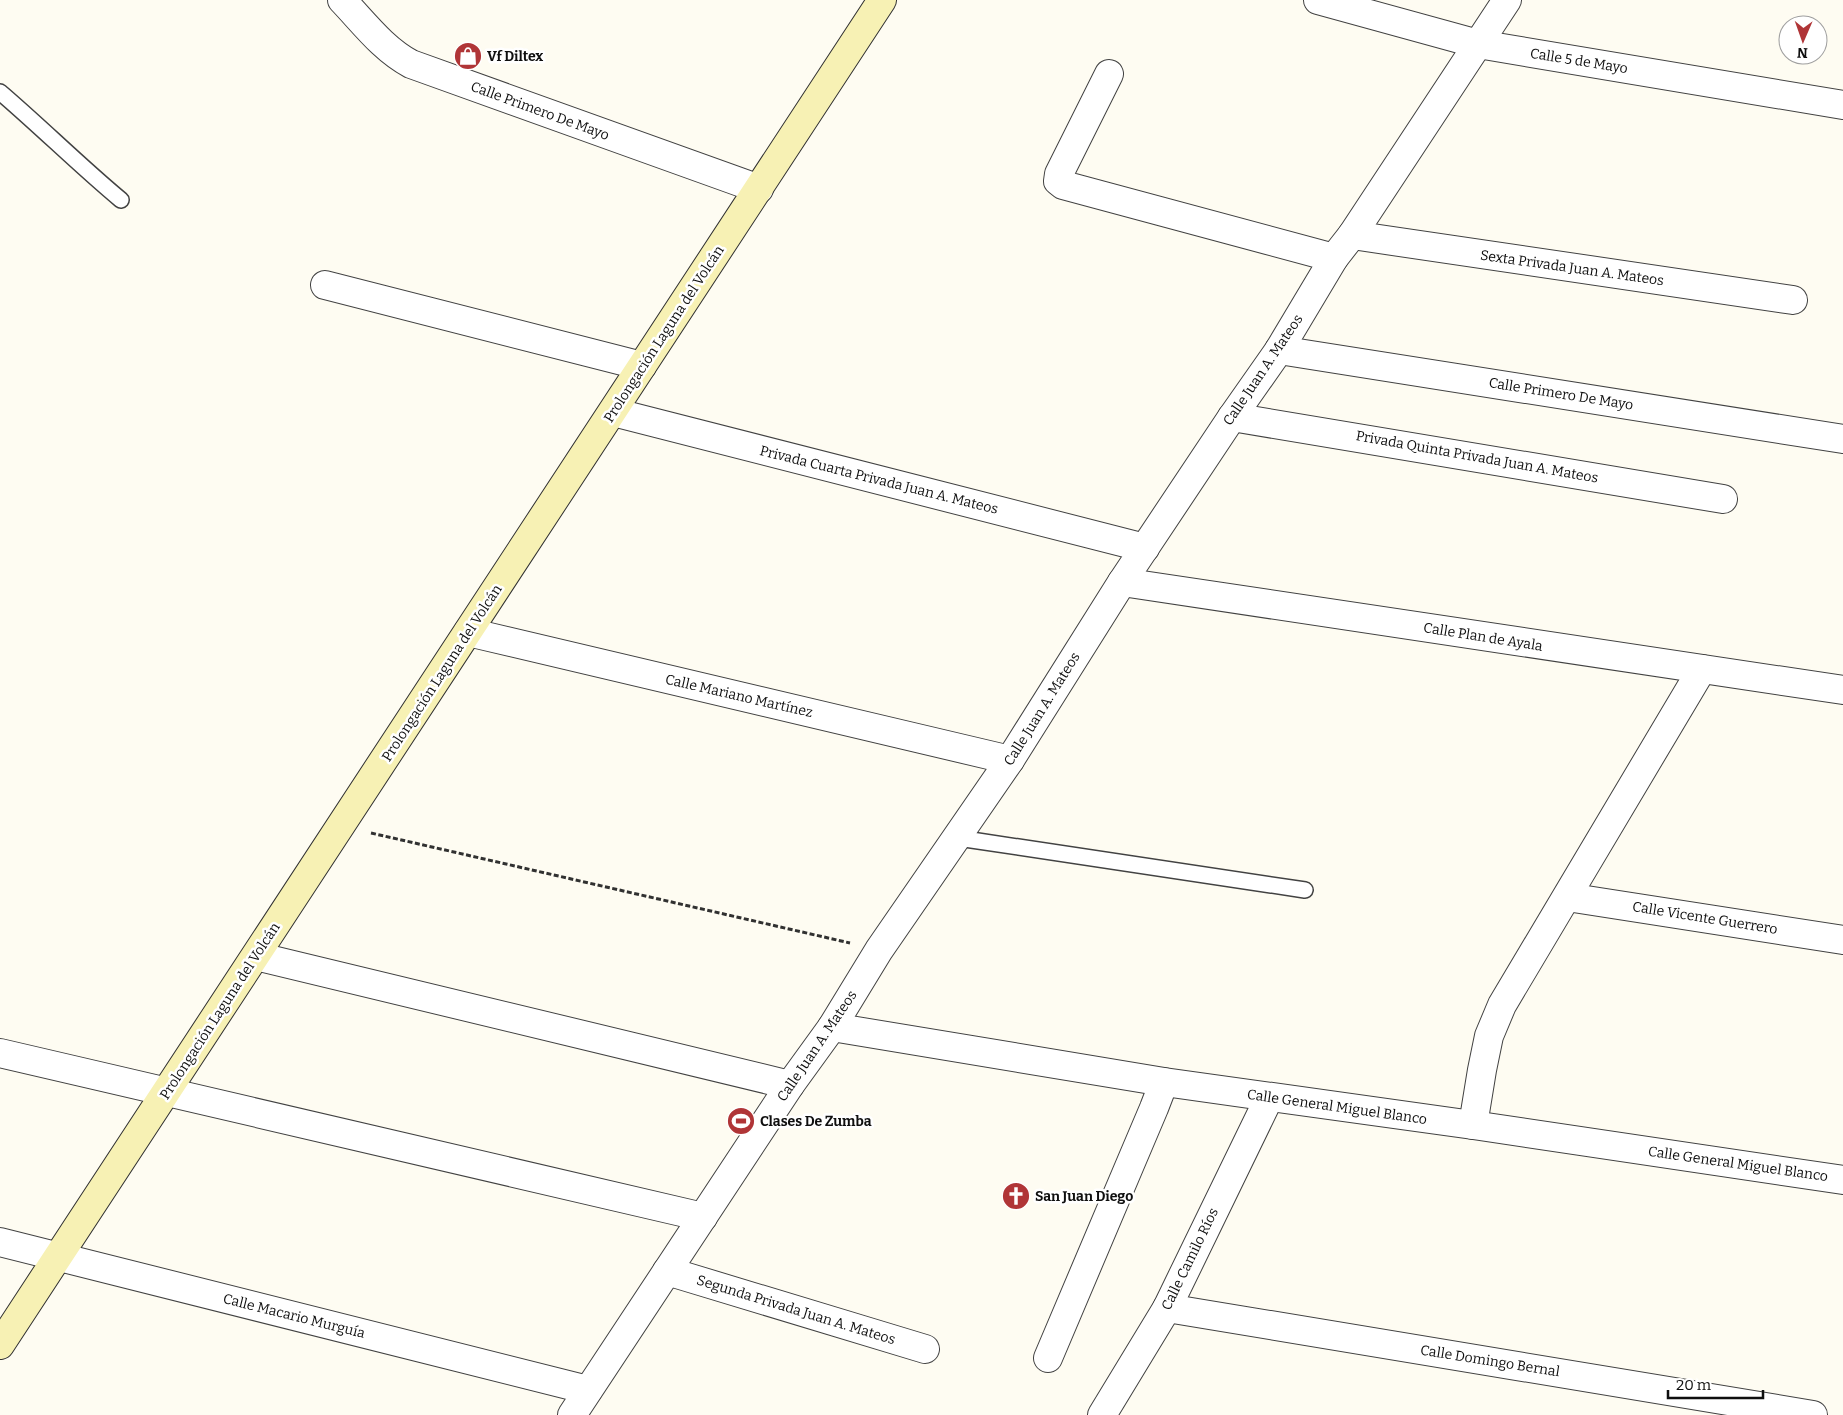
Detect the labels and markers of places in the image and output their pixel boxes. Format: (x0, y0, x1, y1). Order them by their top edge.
shop icon: Vf Diltex (453, 41, 483, 71)
place label: Vf Diltex (487, 48, 543, 65)
sports icon: Clases De Zumba (726, 1106, 756, 1136)
place label: Clases De Zumba (760, 1113, 872, 1130)
church icon: San Juan Diego (1001, 1181, 1031, 1211)
place label: San Juan Diego (1035, 1188, 1133, 1205)

